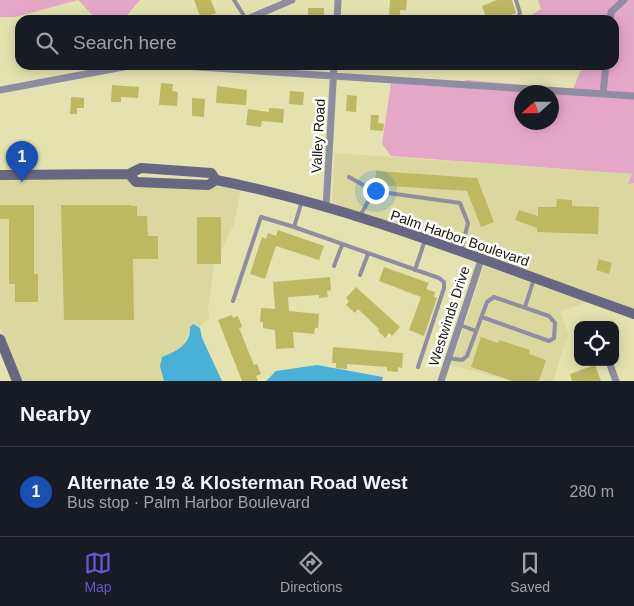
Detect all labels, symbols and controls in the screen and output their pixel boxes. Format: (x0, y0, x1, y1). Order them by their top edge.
search box (15, 15, 619, 70)
icon: search (33, 29, 61, 57)
text: Search here (73, 32, 177, 53)
north arrow (514, 85, 559, 130)
street label: Valley Road (308, 98, 328, 174)
pin: 1 (6, 141, 38, 182)
your location (363, 178, 389, 204)
street label: Palm Harbor Boulevard (389, 207, 531, 269)
street label: Westwinds Drive (425, 264, 473, 368)
map controls (574, 321, 619, 366)
button: locate (574, 321, 619, 366)
text: Nearby (20, 402, 91, 425)
text: Alternate 19 & Klosterman Road West (67, 472, 408, 493)
text: 1 (32, 483, 40, 500)
text: 280 m (570, 483, 614, 500)
text: Bus stop · Palm Harbor Boulevard (67, 494, 310, 511)
tab: Map (84, 549, 112, 595)
tab: Directions (280, 549, 342, 595)
tab: Saved (510, 549, 550, 595)

